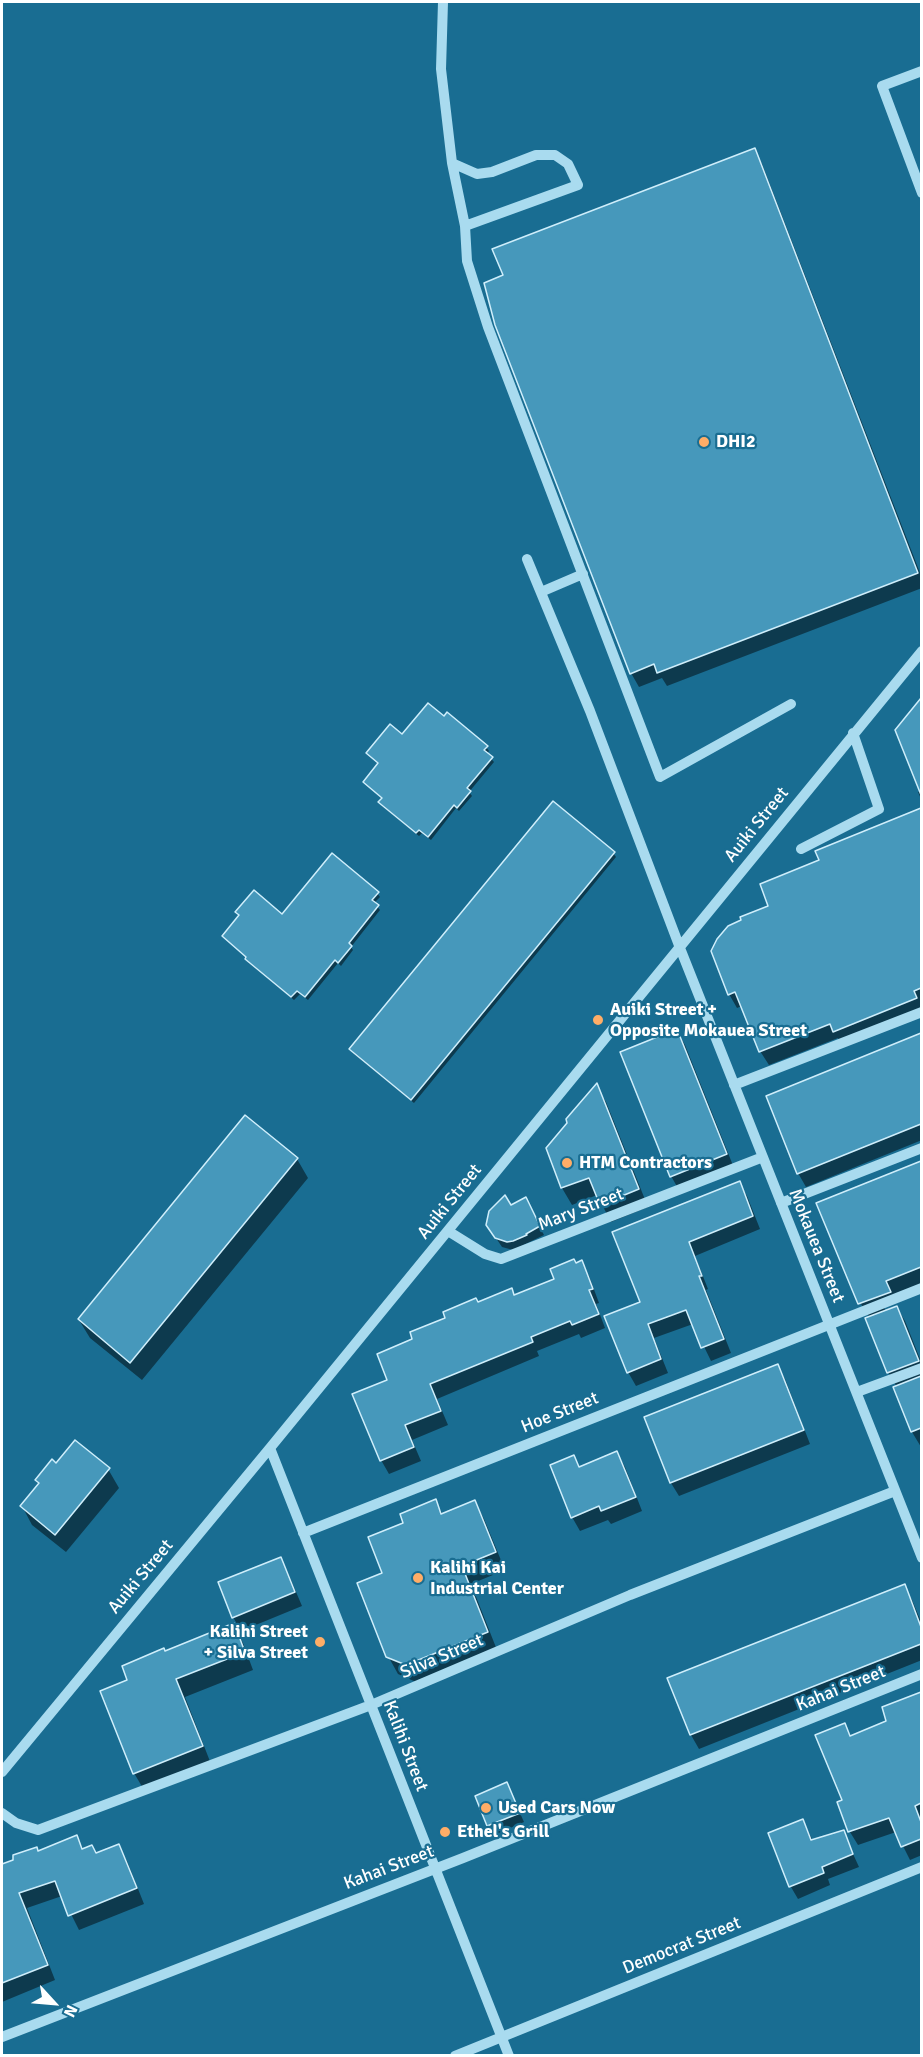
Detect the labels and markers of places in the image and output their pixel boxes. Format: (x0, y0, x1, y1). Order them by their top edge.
place label: DHI2 (716, 431, 756, 453)
marker: DHI2 (697, 435, 711, 449)
place label: Auiki Street + Opposite Mokauea Street (610, 999, 807, 1042)
marker: Auiki Street + Opposite Mokauea Street (591, 1013, 605, 1027)
place label: HTM Contractors (579, 1152, 712, 1174)
marker: HTM Contractors (560, 1156, 574, 1170)
place label: Kalihi Kai Industrial Center (430, 1557, 564, 1600)
marker: Kalihi Kai Industrial Center (411, 1571, 425, 1585)
place label: Kalihi Street + Silva Street (203, 1621, 308, 1664)
marker: Kalihi Street + Silva Street (313, 1635, 327, 1649)
place label: Used Cars Now (498, 1797, 615, 1819)
marker: Used Cars Now (479, 1801, 493, 1815)
place label: Ethel's Grill (457, 1821, 550, 1843)
marker: Ethel's Grill (438, 1825, 452, 1839)

